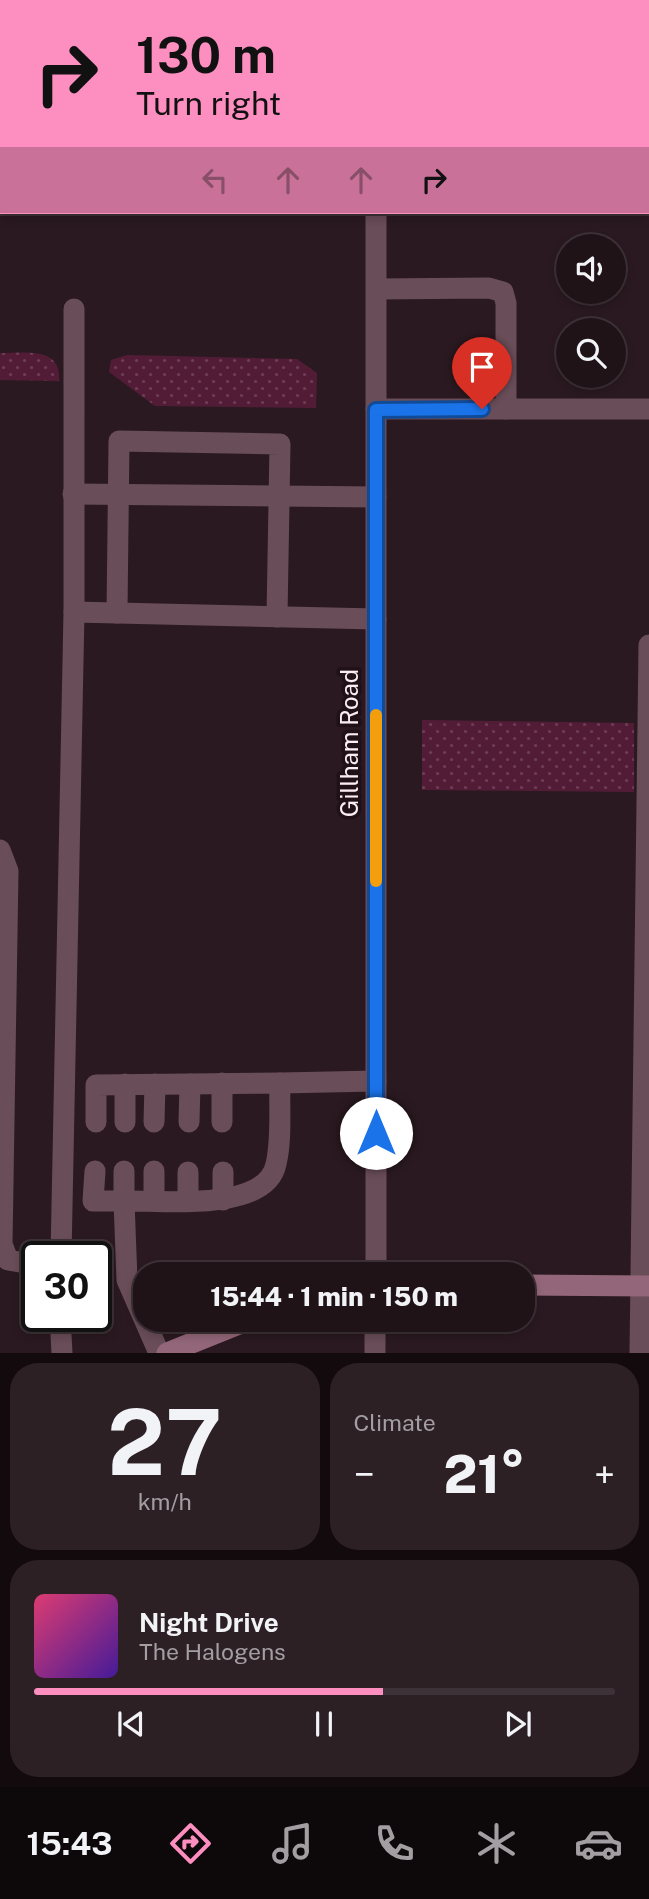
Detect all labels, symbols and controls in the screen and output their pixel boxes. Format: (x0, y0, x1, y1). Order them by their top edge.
text: 130 m (136, 26, 276, 84)
icon: right (21, 28, 112, 119)
text: Turn right (136, 85, 281, 122)
icon: left (196, 161, 234, 199)
icon: ahead (269, 161, 307, 199)
icon: ahead (342, 161, 380, 199)
icon: right (415, 161, 453, 199)
map controls (556, 234, 626, 388)
button: sound (556, 234, 626, 304)
button: search (556, 318, 626, 388)
pin (452, 337, 512, 409)
icon: arrive (463, 348, 501, 386)
street label: Gillham Road (335, 669, 363, 817)
position arrow (339, 1096, 413, 1170)
speed limit sign: 30 (21, 1241, 112, 1332)
text: 15:44 · 1 min · 150 m (210, 1281, 458, 1312)
text: 27 (107, 1389, 222, 1495)
text: Climate (354, 1409, 436, 1436)
text: 21° (443, 1444, 525, 1505)
text: − (354, 1452, 375, 1497)
text: + (594, 1452, 615, 1497)
text: km/h (138, 1488, 192, 1515)
text: Night Drive (139, 1607, 279, 1638)
text: The Halogens (139, 1638, 286, 1665)
icon: previous (112, 1705, 150, 1743)
icon: pause (305, 1705, 343, 1743)
icon: next (499, 1705, 537, 1743)
icon: directions (166, 1819, 215, 1868)
icon: music (268, 1819, 317, 1868)
icon: phone (370, 1819, 419, 1868)
icon: climate (472, 1819, 521, 1868)
icon: car (574, 1819, 623, 1868)
text: 15:43 (26, 1825, 113, 1862)

